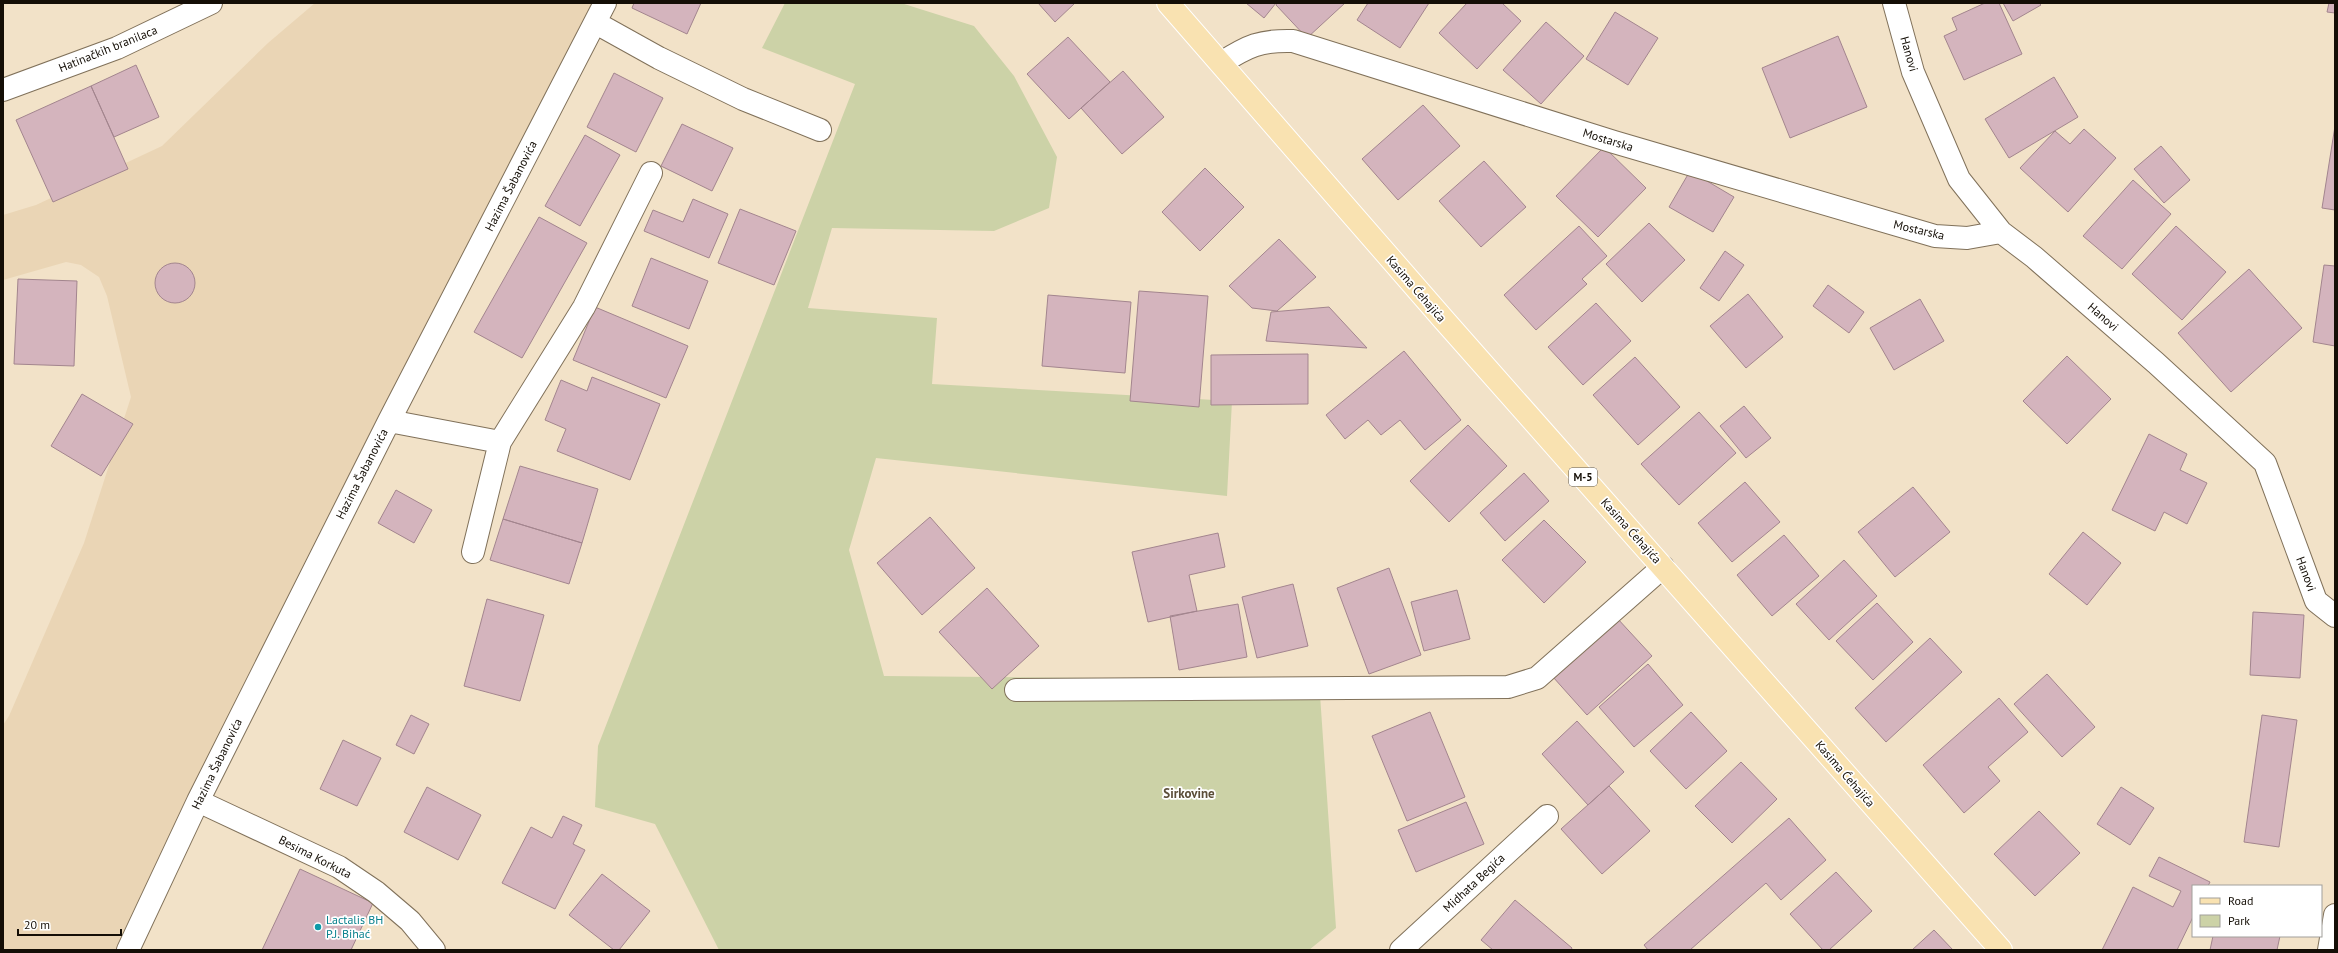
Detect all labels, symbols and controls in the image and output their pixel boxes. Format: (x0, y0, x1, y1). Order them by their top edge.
street label: Hatinačkih branilaca (56, 22, 159, 75)
street label: Hanovi (1897, 35, 1922, 73)
street label: Mostarska (1581, 125, 1635, 154)
street label: Hazima Šabanovića (481, 138, 540, 233)
street label: Mostarska (1892, 216, 1946, 243)
street label: Kasima Ćehajića (1384, 252, 1449, 325)
street label: Hanovi (2085, 299, 2122, 334)
street label: Hazima Šabanovića (332, 426, 391, 521)
road number: M-5 (1569, 468, 1597, 486)
street label: Kasima Ćehajića (1598, 495, 1665, 567)
street label: Hanovi (2293, 554, 2320, 593)
street label: Hazima Šabanovića (188, 716, 245, 812)
street label: Kasima Ćehajića (1813, 737, 1878, 810)
district label: Sirkovine (1163, 785, 1215, 802)
street label: Besima Korkuta (276, 832, 354, 881)
street label: Midhata Begića (1440, 850, 1508, 915)
legend (2192, 885, 2322, 937)
text: Road (2228, 893, 2253, 908)
scale bar (18, 911, 121, 937)
place label: Lactalis BH P.J. Bihać (326, 912, 383, 941)
text: Park (2228, 913, 2250, 928)
text: 20 m (24, 917, 50, 932)
marker: Lactalis BH P.J. Bihać (313, 922, 323, 932)

